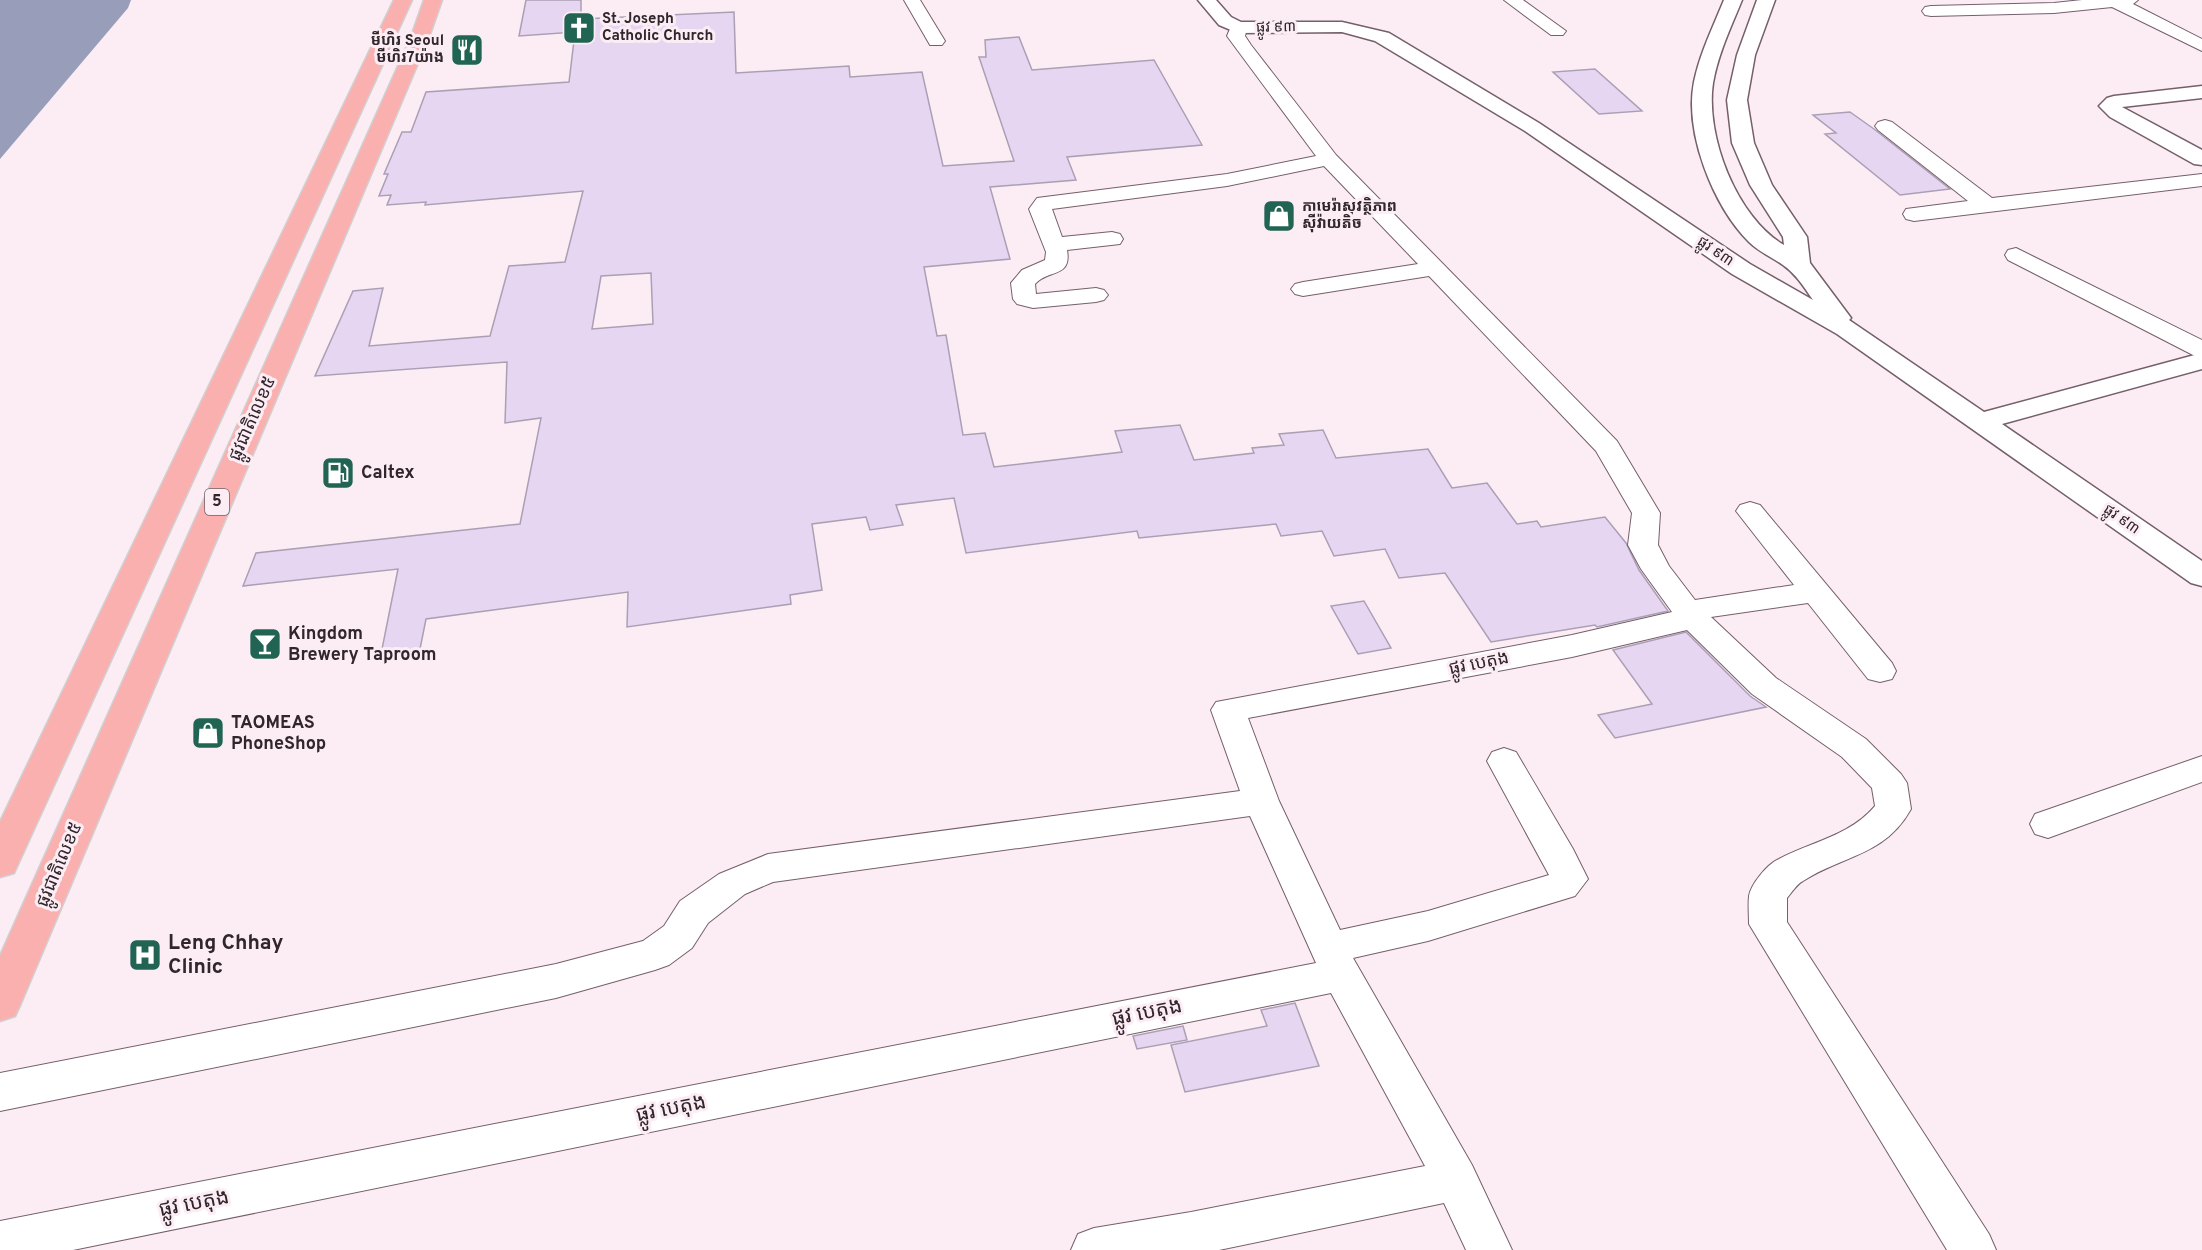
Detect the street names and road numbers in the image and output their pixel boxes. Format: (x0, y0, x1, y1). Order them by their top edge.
street label: ផ្លូវ ៩៣ (1256, 18, 1296, 40)
street label: ផ្លូវ ៩៣ (1692, 233, 1737, 273)
street label: ផ្លូវជាតិលេខ៥ (224, 373, 285, 466)
road number: 5 (205, 489, 229, 515)
street label: ផ្លូវ ៩៣ (2098, 501, 2143, 541)
street label: ផ្លូវ បេតុង (1447, 647, 1512, 684)
street label: ផ្លូវជាតិលេខ៥ (32, 819, 91, 912)
street label: ផ្លូវ បេតុង (1109, 993, 1185, 1037)
street label: ផ្លូវ បេតុង (633, 1089, 709, 1133)
street label: ផ្លូវ បេតុង (156, 1184, 232, 1228)

